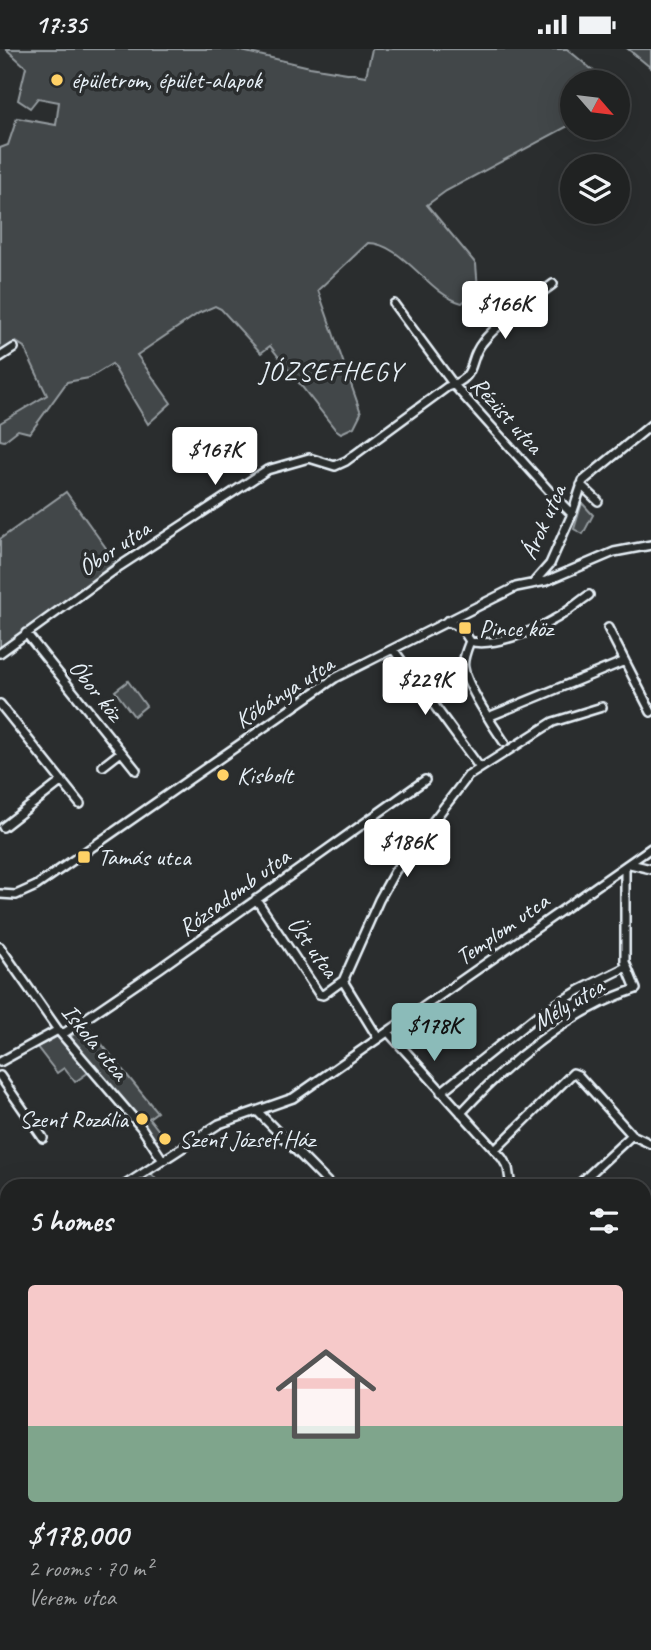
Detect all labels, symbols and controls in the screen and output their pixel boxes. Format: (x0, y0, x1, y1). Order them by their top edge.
text: 17:35 (35, 8, 86, 41)
place label: épületrom, épület-alapok (71, 65, 264, 95)
north arrow (560, 70, 630, 140)
map controls (560, 70, 630, 224)
marker: épületrom, épület-alapok (49, 72, 65, 88)
button: layers (560, 154, 630, 224)
pin: $166K (456, 281, 554, 341)
text: $166K (478, 289, 532, 318)
district label: JÓZSEFHEGY (257, 355, 406, 388)
street label: Rézüst utca (464, 370, 551, 461)
pin: $167K (166, 427, 264, 487)
text: $167K (188, 435, 242, 464)
street label: Árok utca (513, 478, 574, 564)
street label: Óbor utca (72, 512, 158, 583)
place label: Pince köz (479, 613, 555, 643)
marker: Pince köz (457, 620, 473, 636)
street label: Kőbánya utca (229, 648, 341, 735)
street label: Óbor köz (62, 653, 131, 729)
pin: $229K (376, 657, 474, 717)
text: $229K (399, 665, 451, 694)
place label: Kisbolt (237, 760, 295, 790)
marker: Kisbolt (215, 767, 231, 783)
pin: $186K (358, 819, 456, 879)
text: $186K (380, 827, 434, 856)
street label: Rózsadomb utca (172, 840, 297, 943)
place label: Tamás utca (98, 842, 192, 872)
marker: Tamás utca (76, 849, 92, 865)
street label: Templom utca (449, 885, 556, 972)
street label: Üst utca (281, 910, 346, 985)
street label: Mély utca (527, 970, 610, 1037)
street label: Iskola utca (55, 998, 136, 1088)
pin: $178K (385, 1003, 483, 1063)
text: $178K (408, 1011, 461, 1040)
place label: Szent Rozália (19, 1104, 129, 1134)
marker: Szent Rozália (134, 1111, 150, 1127)
place label: Szent József Ház (179, 1124, 317, 1154)
marker: Szent József Ház (157, 1131, 173, 1147)
text: 5 homes (28, 1202, 112, 1240)
icon: filters (585, 1202, 623, 1240)
icon: home (263, 1331, 389, 1457)
text: $178,000 (28, 1516, 128, 1554)
text: 2 rooms · 70 m² (28, 1554, 152, 1583)
text: Verem utca (28, 1583, 116, 1612)

